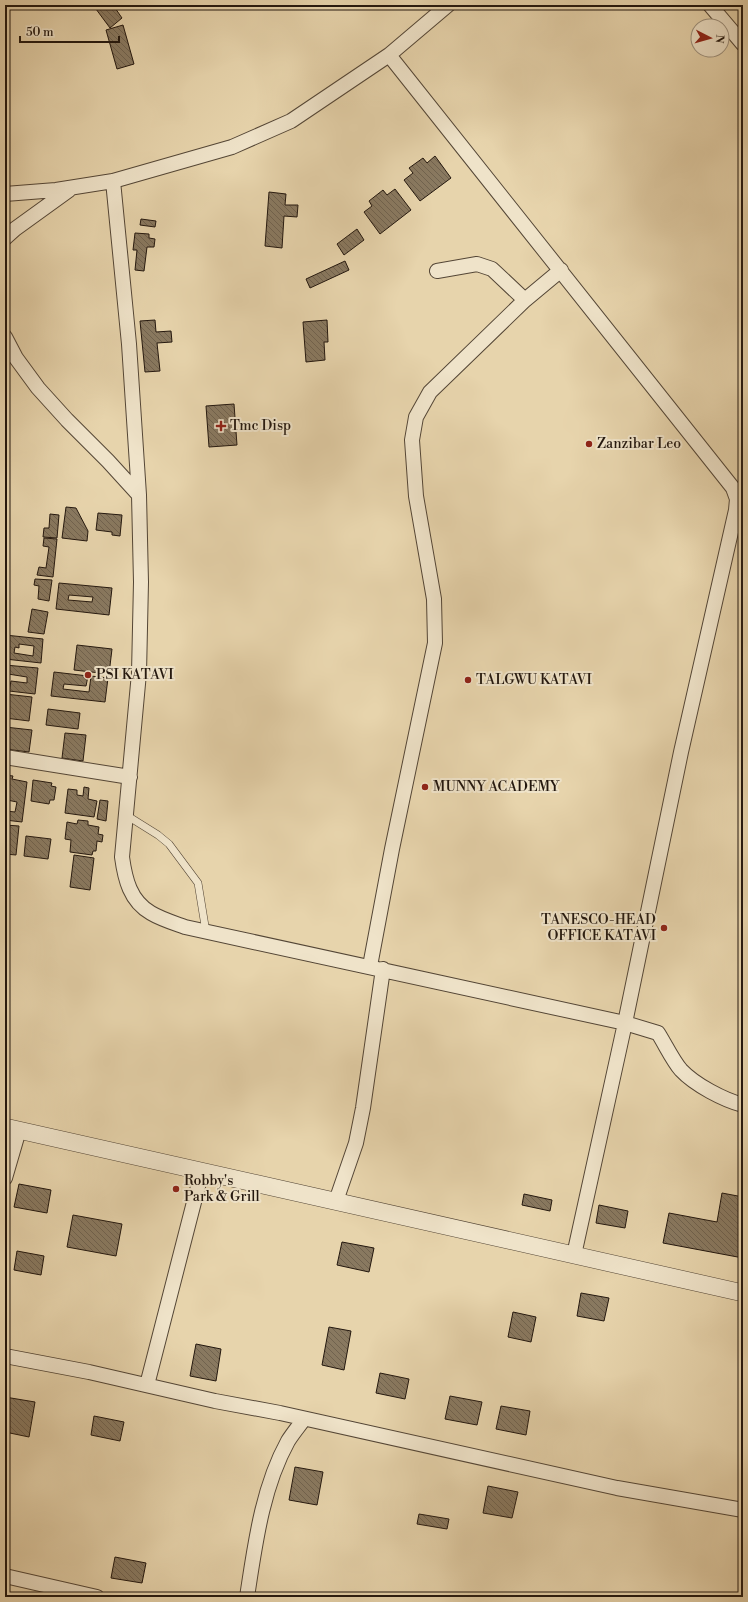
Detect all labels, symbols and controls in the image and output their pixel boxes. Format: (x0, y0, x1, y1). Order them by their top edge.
scale bar (20, 18, 119, 44)
north arrow (690, 18, 730, 58)
text: 50 m (26, 25, 54, 40)
text: N (712, 34, 726, 44)
place label: Tmc Disp (230, 417, 291, 435)
marker: Tmc Disp (215, 420, 227, 432)
place label: Zanzibar Leo (597, 435, 681, 453)
marker: Zanzibar Leo (584, 439, 594, 449)
place label: PSI KATAVI (96, 666, 174, 684)
marker: PSI KATAVI (83, 670, 93, 680)
place label: TALGWU KATAVI (476, 671, 592, 689)
marker: TALGWU KATAVI (463, 675, 473, 685)
place label: MUNNY ACADEMY (433, 778, 560, 796)
marker: MUNNY ACADEMY (420, 782, 430, 792)
place label: TANESCO-HEAD OFFICE KATAVI (541, 911, 657, 945)
marker: TANESCO-HEAD OFFICE KATAVI (659, 923, 669, 933)
place label: Robby's Park & Grill (184, 1172, 260, 1206)
marker: Robby's Park & Grill (171, 1184, 181, 1194)

